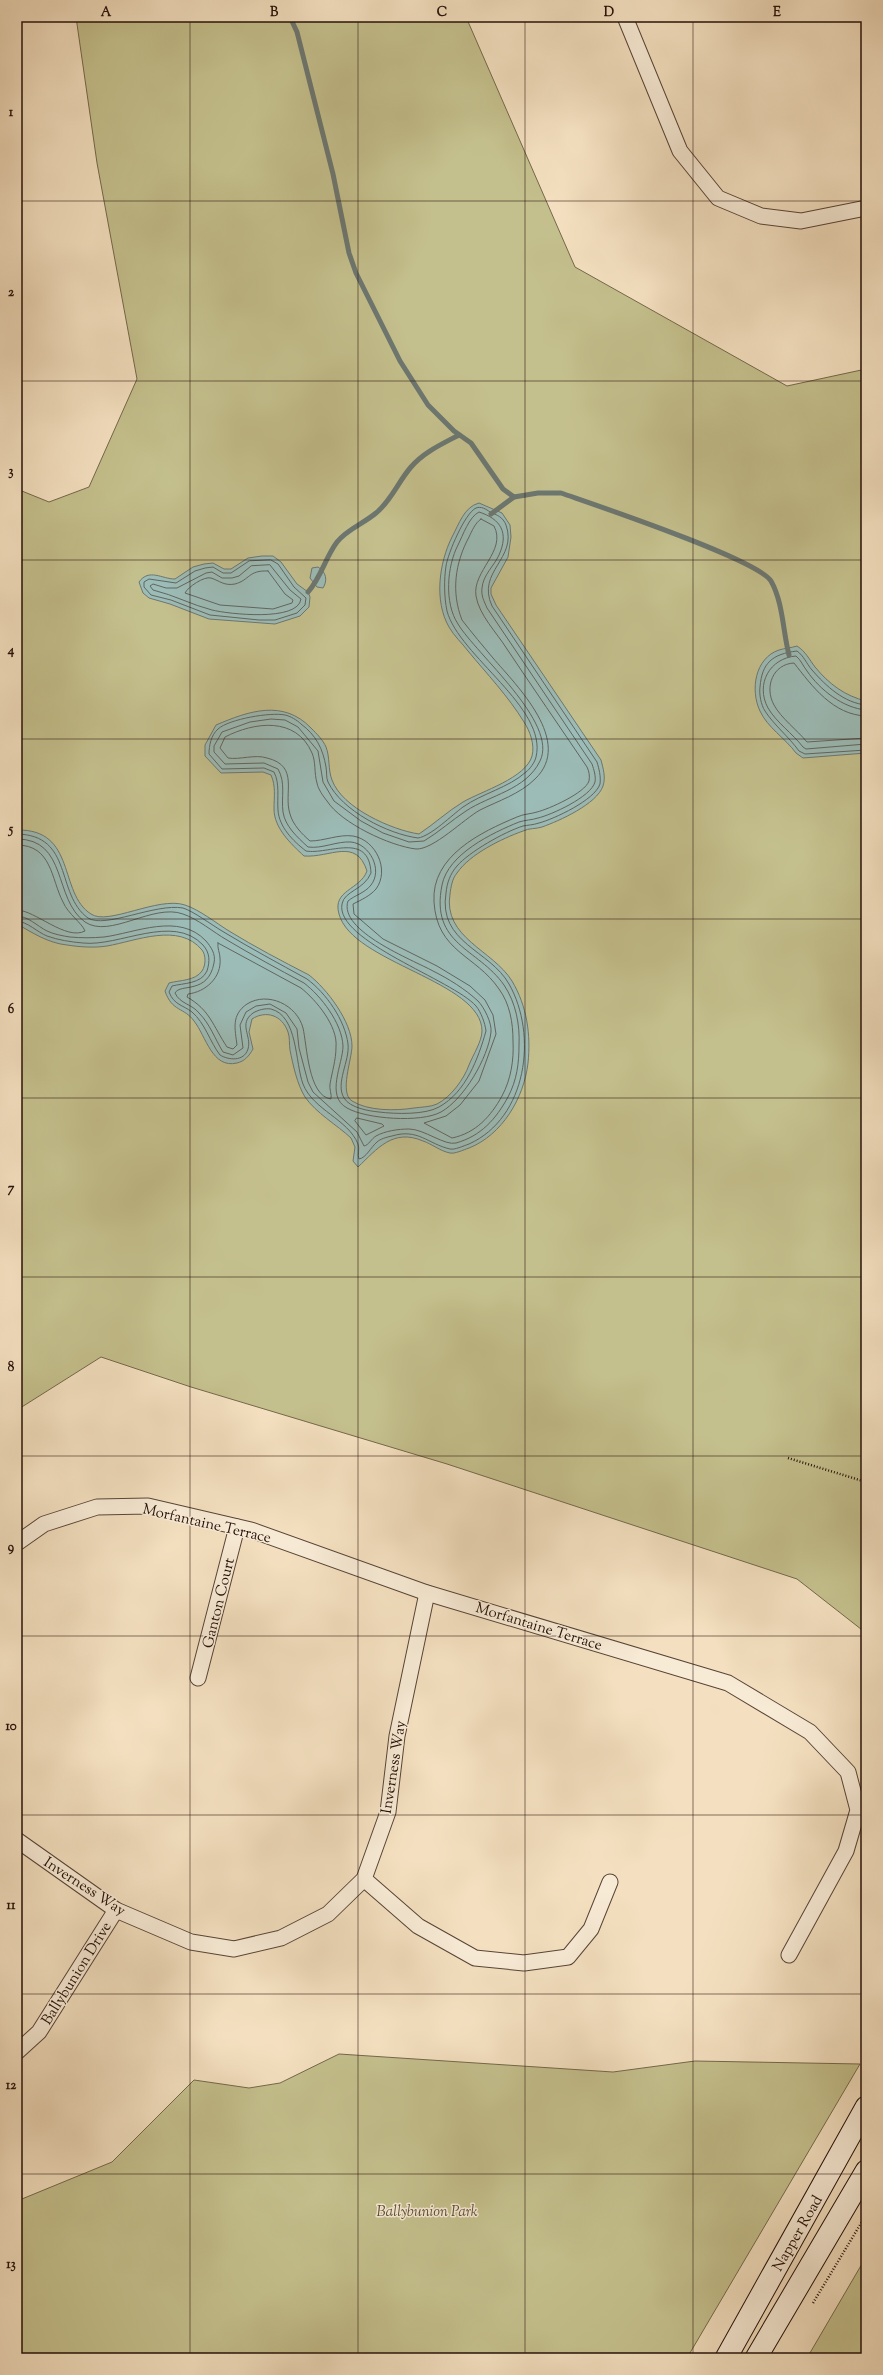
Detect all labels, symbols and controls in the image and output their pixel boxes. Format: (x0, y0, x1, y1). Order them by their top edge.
text: A (101, 4, 112, 22)
text: B (270, 4, 279, 22)
text: C (437, 4, 447, 22)
text: D (604, 4, 614, 22)
text: E (773, 4, 781, 22)
text: 1 (9, 104, 14, 122)
text: 2 (8, 284, 15, 302)
text: 3 (8, 463, 14, 481)
text: 4 (7, 642, 15, 660)
text: 5 (8, 821, 14, 839)
text: 6 (8, 1001, 15, 1019)
text: 7 (8, 1180, 15, 1198)
text: 8 (8, 1359, 15, 1377)
street label: Morfantaine Terrace (140, 1499, 273, 1549)
text: 9 (8, 1539, 15, 1557)
street label: Ganton Court (198, 1556, 241, 1651)
street label: Morfantaine Terrace (473, 1598, 604, 1657)
text: 10 (5, 1718, 17, 1736)
street label: Inverness Way (377, 1719, 412, 1815)
street label: Inverness Way (39, 1853, 130, 1922)
text: 11 (7, 1897, 16, 1915)
street label: Ballybunion Drive (37, 1918, 117, 2029)
text: 12 (6, 2077, 17, 2095)
street label: Napper Road (768, 2191, 829, 2276)
park label: Ballybunion Park (376, 2202, 478, 2223)
text: 13 (6, 2256, 16, 2274)

